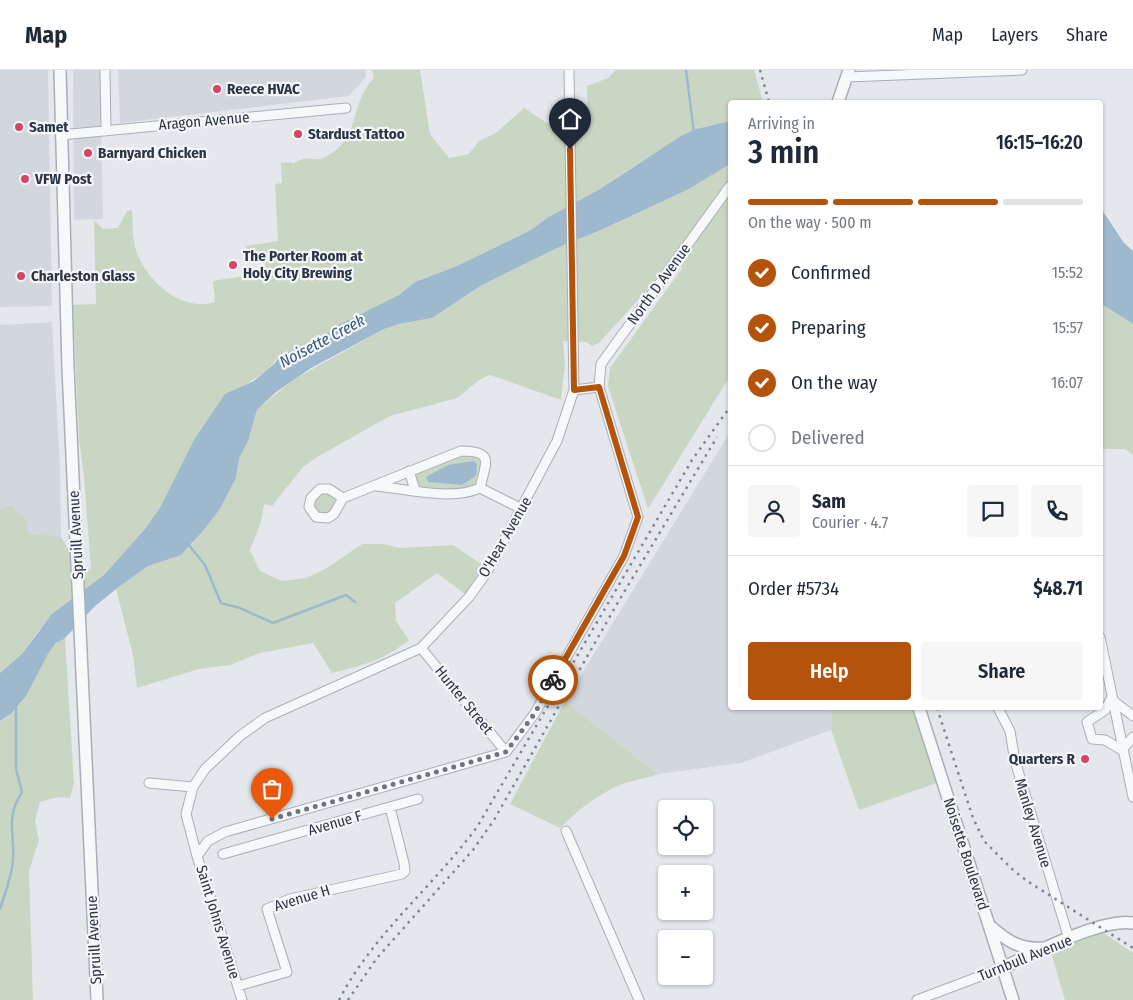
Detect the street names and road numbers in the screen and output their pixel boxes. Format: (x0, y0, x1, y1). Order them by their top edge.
street label: Aragon Avenue (158, 108, 250, 134)
street label: North D Avenue (624, 240, 694, 328)
street label: Spruill Avenue (65, 490, 87, 580)
street label: O'Hear Avenue (475, 494, 535, 580)
street label: Hunter Street (431, 662, 497, 738)
street label: Manley Avenue (1011, 776, 1055, 870)
street label: Noisette Boulevard (939, 796, 993, 912)
street label: Avenue F (306, 807, 364, 839)
street label: Saint Johns Avenue (192, 863, 244, 981)
street label: Avenue H (272, 881, 332, 915)
street label: Spruill Avenue (83, 895, 105, 985)
street label: Turnbull Avenue (975, 931, 1075, 985)

